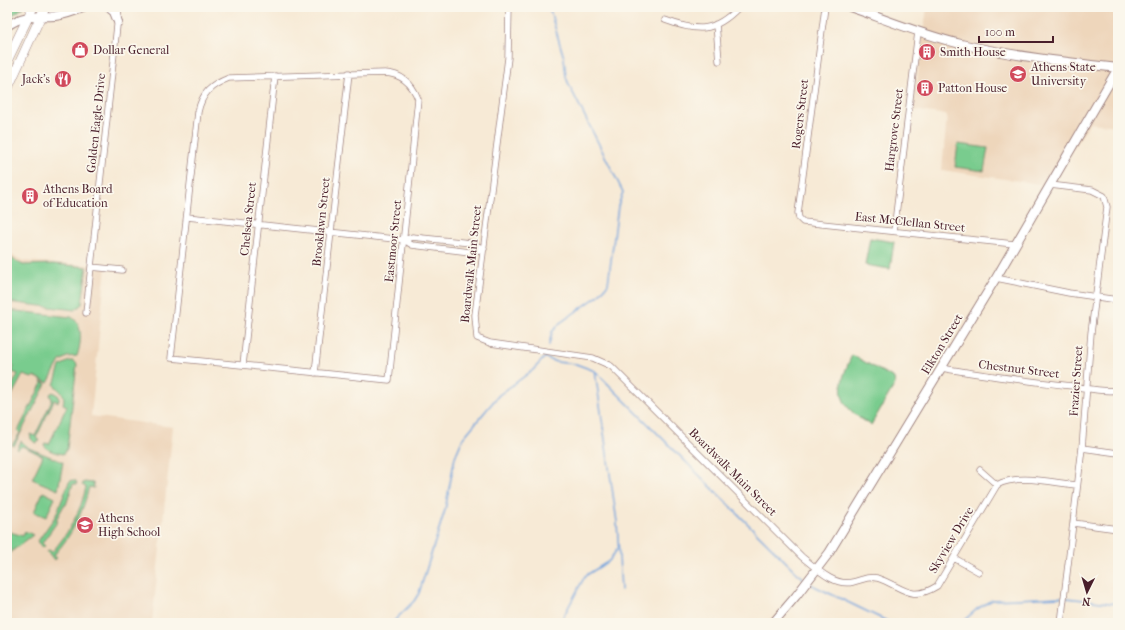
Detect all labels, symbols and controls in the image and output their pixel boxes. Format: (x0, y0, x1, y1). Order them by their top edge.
scale bar (979, 18, 1053, 44)
text: 100 m (985, 25, 1015, 39)
shop icon: Dollar General (70, 40, 90, 60)
building icon: Smith House (917, 42, 937, 62)
place label: Dollar General (93, 43, 170, 57)
place label: Smith House (940, 45, 1006, 59)
place label: Athens State University (1030, 60, 1096, 88)
school or university icon: Athens State University (1008, 64, 1028, 84)
restaurant icon: Jack's (53, 69, 73, 89)
place label: Jack's (21, 72, 51, 86)
street label: Golden Eagle Drive (84, 72, 108, 173)
street label: Rogers Street (789, 77, 811, 150)
building icon: Patton House (915, 78, 935, 98)
place label: Patton House (938, 81, 1007, 95)
street label: Hargrove Street (882, 87, 906, 172)
street label: Brooklawn Street (309, 176, 333, 267)
street label: Chelsea Street (237, 181, 259, 257)
place label: Athens Board of Education (42, 182, 113, 210)
building icon: Athens Board of Education (20, 186, 40, 206)
street label: Eastmoor Street (382, 198, 404, 283)
street label: Boardwalk Main Street (458, 204, 484, 324)
street label: East McClellan Street (854, 209, 967, 235)
street label: Elkton Street (918, 310, 966, 377)
street label: Frazier Street (1067, 344, 1086, 417)
street label: Chestnut Street (978, 357, 1061, 381)
street label: Boardwalk Main Street (686, 425, 780, 519)
street label: Skyview Drive (926, 504, 976, 576)
place label: Athens High School (97, 511, 161, 539)
school or university icon: Athens High School (75, 515, 95, 535)
north arrow (1067, 572, 1107, 612)
text: N (1081, 595, 1091, 608)

